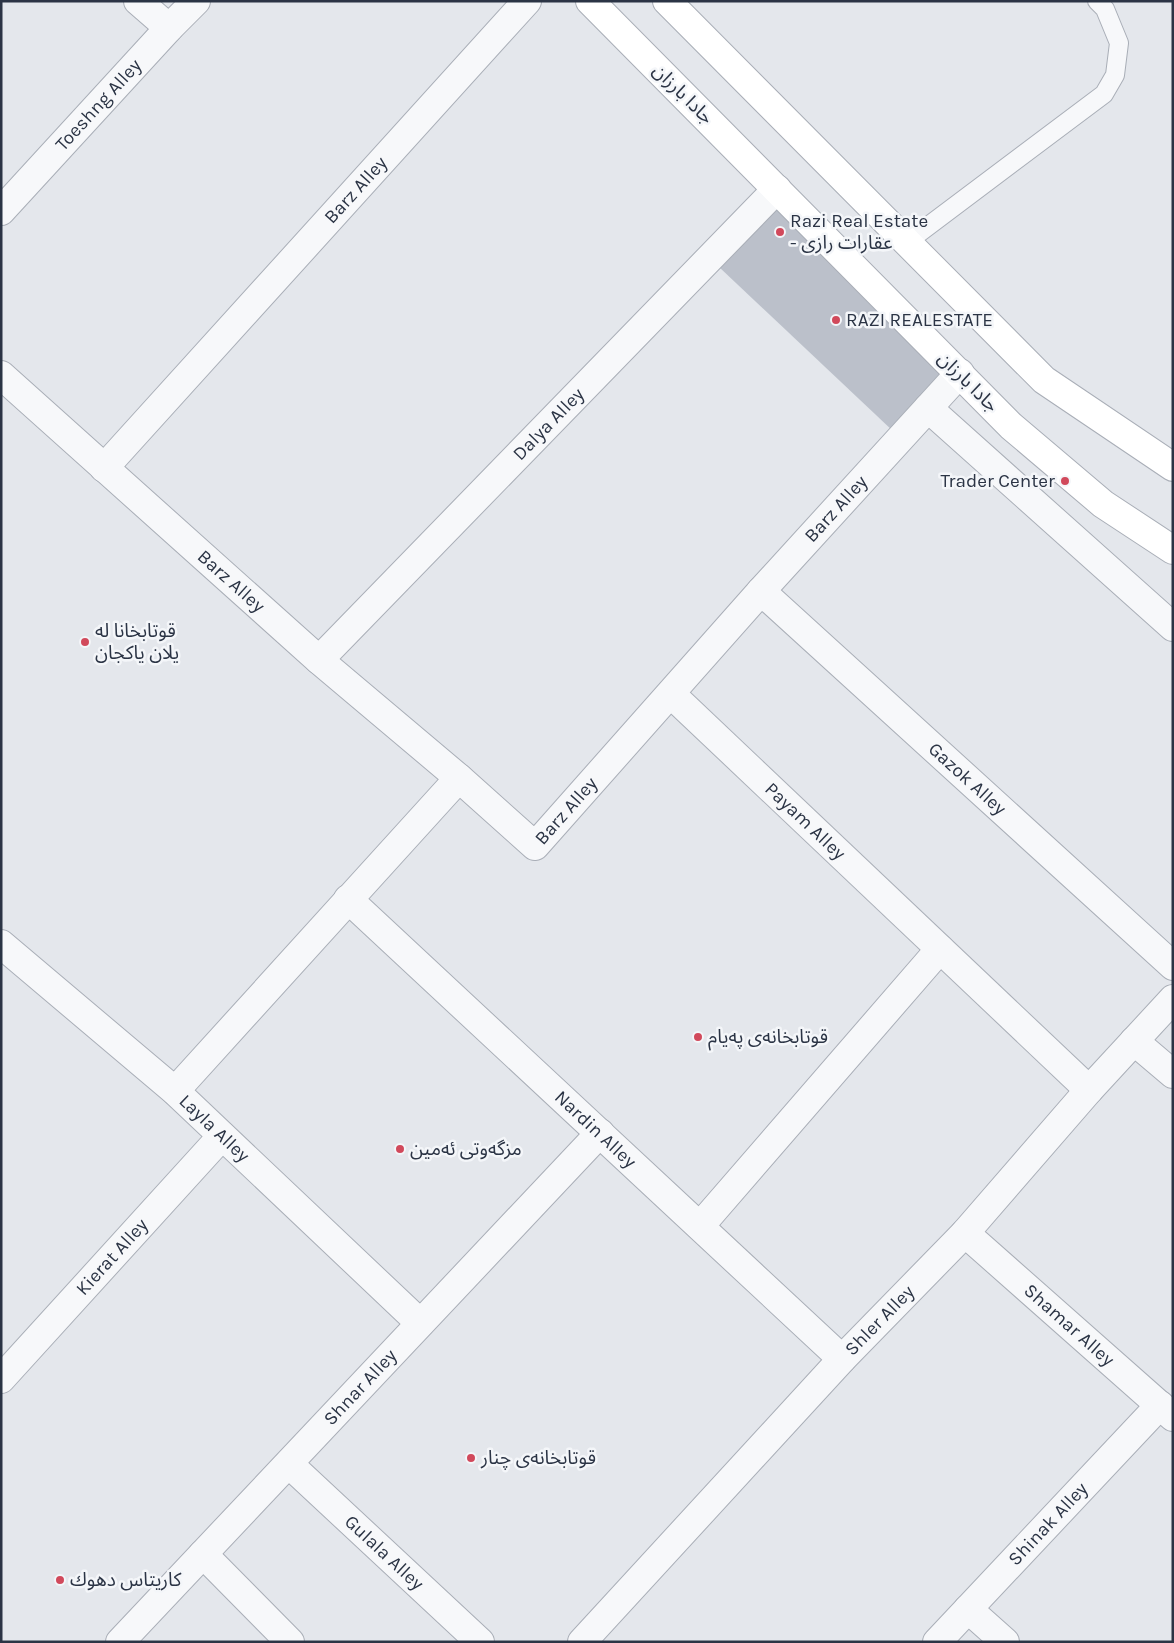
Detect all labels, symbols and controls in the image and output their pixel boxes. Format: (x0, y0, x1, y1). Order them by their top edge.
street label: Toeshng Alley (51, 54, 146, 155)
street label: جادا بارزان (648, 59, 718, 129)
street label: Barz Alley (320, 152, 392, 228)
place label: Razi Real Estate - عقارات رازی (790, 210, 928, 254)
marker: Razi Real Estate - عقارات رازی (774, 226, 786, 238)
place label: RAZI REALESTATE (846, 309, 993, 331)
marker: RAZI REALESTATE (830, 314, 842, 326)
street label: جادا بارزان (933, 347, 1003, 417)
street label: Dalya Alley (508, 383, 589, 465)
place label: Trader Center (941, 470, 1055, 492)
street label: Barz Alley (800, 471, 872, 547)
marker: Trader Center (1059, 475, 1071, 487)
street label: Barz Alley (193, 545, 269, 617)
place label: قوتابخانا له يلان ياكجان (95, 620, 179, 664)
marker: قوتابخانا له يلان ياكجان (79, 636, 91, 648)
street label: Gazok Alley (924, 738, 1011, 820)
street label: Barz Alley (530, 772, 602, 849)
street label: Payam Alley (760, 778, 850, 865)
place label: قوتابخانەی پەیام (708, 1026, 828, 1051)
marker: قوتابخانەی پەیام (692, 1031, 704, 1043)
street label: Nardin Alley (550, 1086, 641, 1173)
street label: Layla Alley (175, 1090, 254, 1167)
place label: مزگەوتی ئەمین (410, 1138, 522, 1160)
marker: مزگەوتی ئەمین (394, 1143, 406, 1155)
street label: Kierat Alley (72, 1214, 153, 1300)
street label: Shamar Alley (1019, 1279, 1119, 1371)
street label: Shler Alley (840, 1281, 919, 1360)
street label: Shnar Alley (319, 1345, 401, 1430)
place label: قوتابخانەی چنار (480, 1447, 596, 1470)
marker: قوتابخانەی چنار (465, 1452, 477, 1464)
street label: Shinak Alley (1004, 1478, 1092, 1570)
street label: Gulala Alley (340, 1510, 428, 1595)
place label: كاريتاس دهوك (70, 1569, 182, 1591)
marker: كاريتاس دهوك (54, 1574, 66, 1586)

